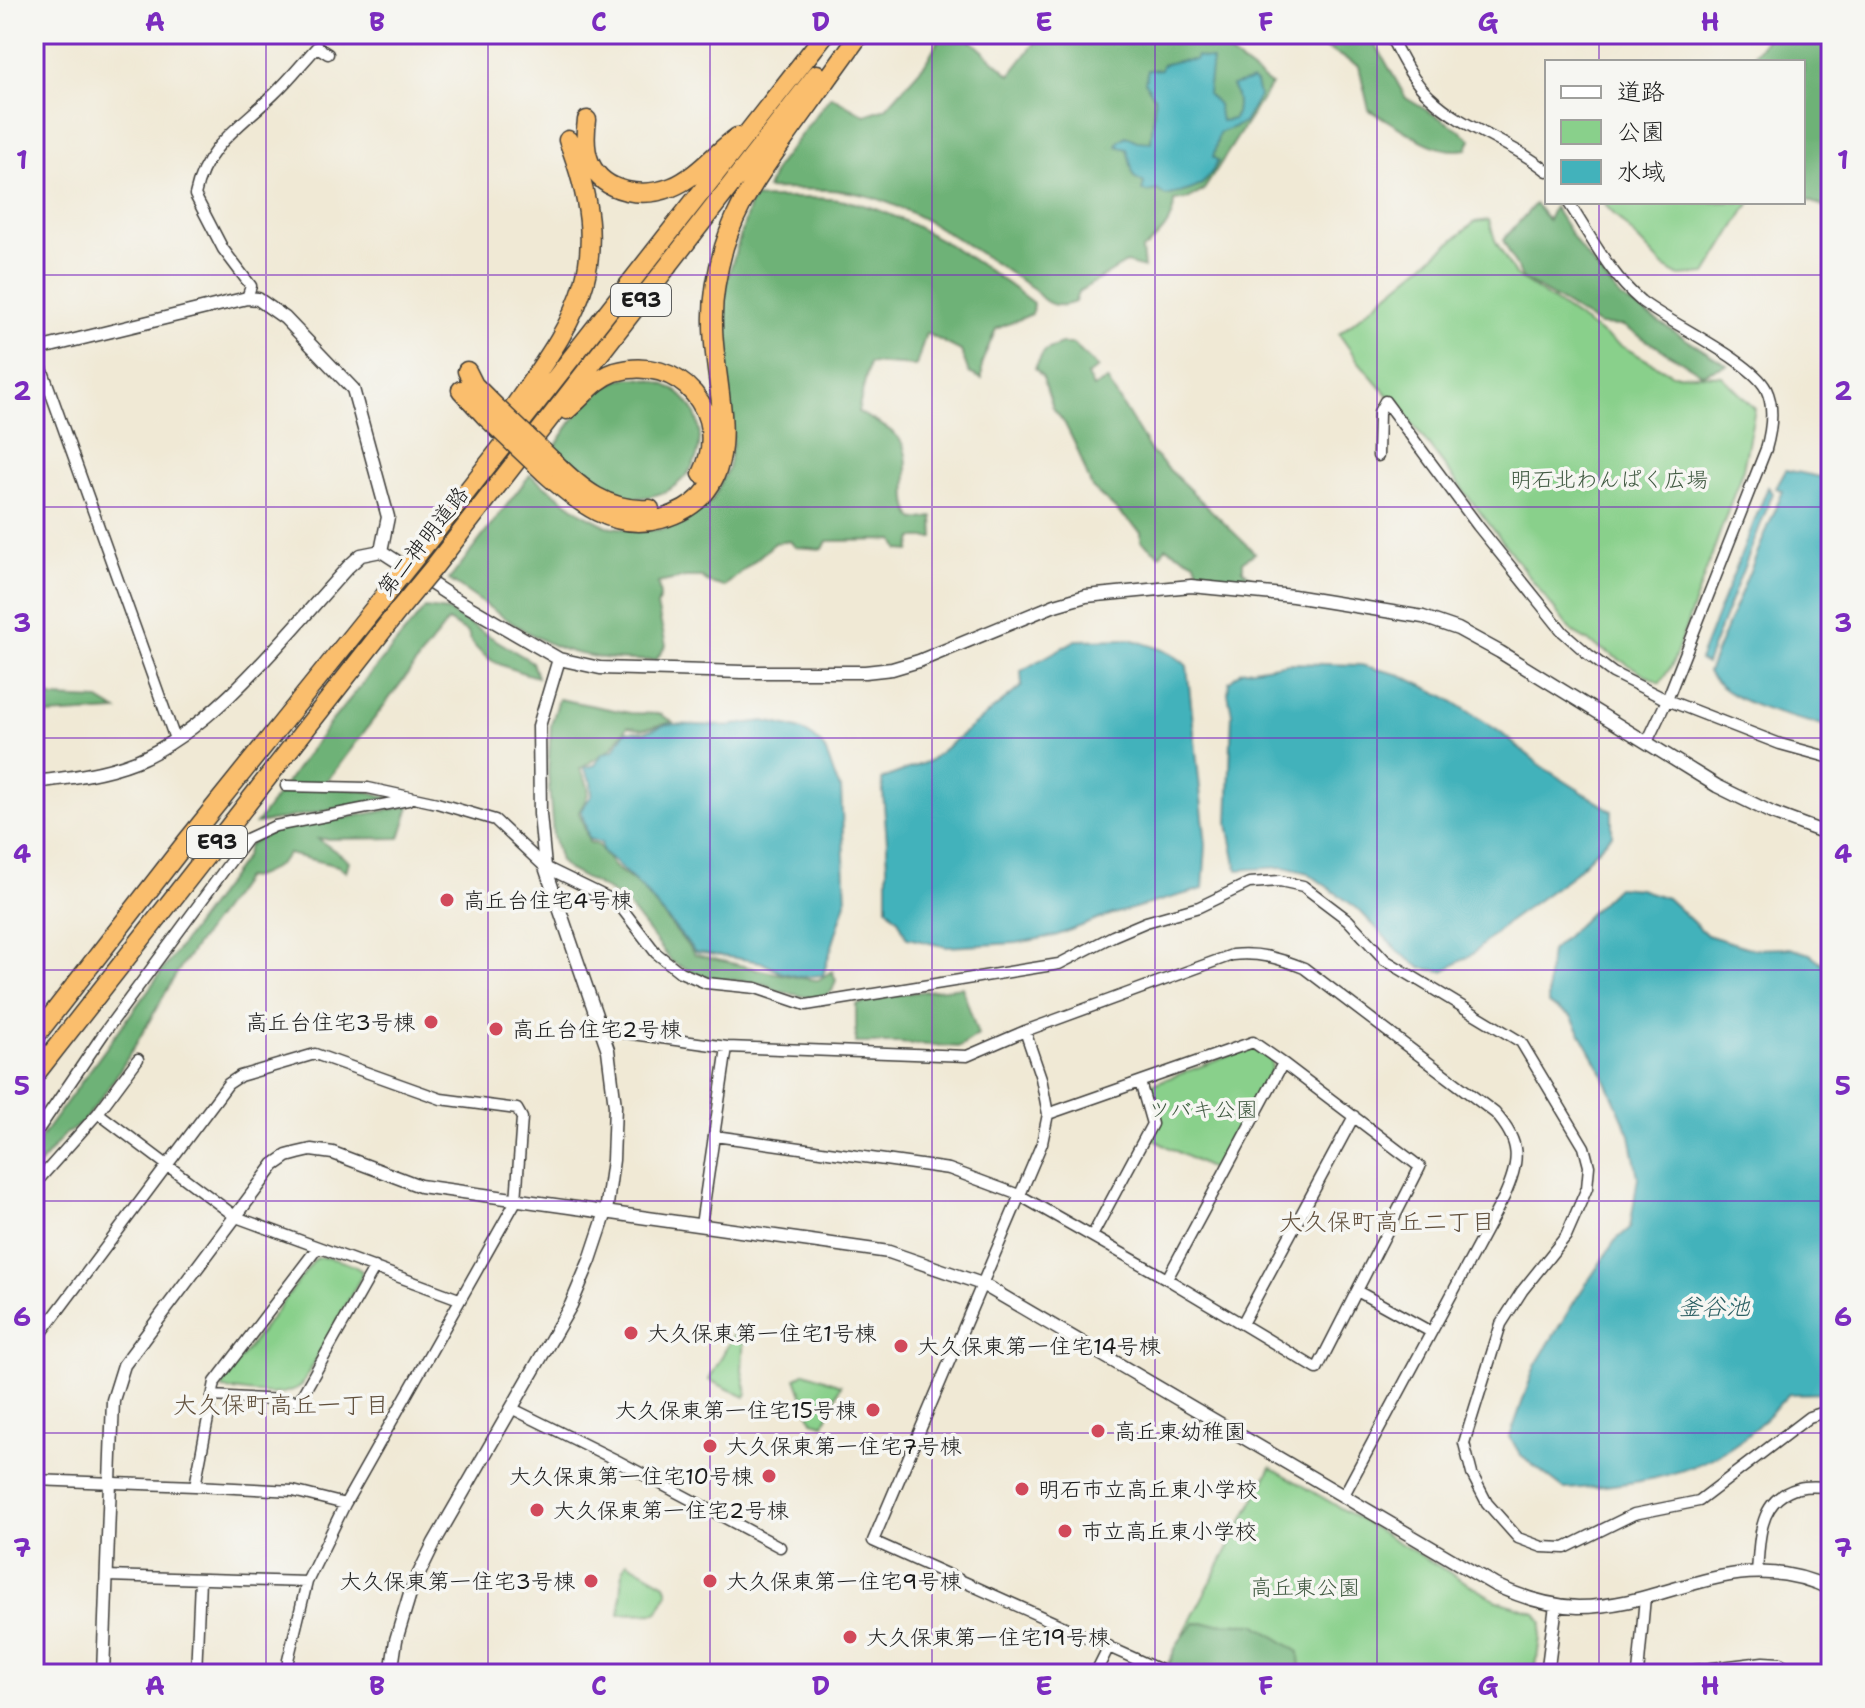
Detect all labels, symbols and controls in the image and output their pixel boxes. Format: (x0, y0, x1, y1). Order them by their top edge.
text: A (145, 4, 165, 39)
text: B (369, 4, 385, 39)
text: C (591, 4, 607, 39)
text: D (812, 4, 830, 39)
text: E (1035, 4, 1053, 39)
text: F (1258, 4, 1274, 39)
text: G (1478, 4, 1499, 39)
text: H (1701, 4, 1719, 39)
legend (1545, 60, 1805, 204)
text: 道路 (1617, 76, 1665, 108)
text: 公園 (1617, 116, 1665, 148)
text: 1 (16, 142, 28, 177)
text: 1 (1837, 142, 1849, 177)
text: 水域 (1617, 156, 1665, 188)
road number: E93 (611, 284, 671, 316)
text: 2 (13, 373, 31, 408)
text: 2 (1834, 373, 1852, 408)
park label: 明石北わんぱく広場 (1510, 465, 1708, 494)
street label: 第二神明道路 (371, 480, 475, 602)
text: 3 (13, 605, 31, 640)
text: 3 (1834, 605, 1852, 640)
road number: E93 (187, 826, 247, 858)
text: 4 (13, 836, 31, 871)
text: 4 (1834, 836, 1852, 871)
place label: 高丘台住宅4号棟 (463, 886, 632, 915)
marker: 高丘台住宅4号棟 (438, 891, 456, 909)
place label: 高丘台住宅3号棟 (246, 1008, 415, 1037)
marker: 高丘台住宅3号棟 (422, 1013, 440, 1031)
place label: 高丘台住宅2号棟 (512, 1015, 681, 1044)
marker: 高丘台住宅2号棟 (487, 1020, 505, 1038)
text: 5 (14, 1068, 30, 1103)
text: 5 (1835, 1068, 1851, 1103)
park label: ツバキ公園 (1148, 1095, 1258, 1124)
district label: 大久保町高丘二丁目 (1279, 1206, 1495, 1238)
water label: 釜谷池 (1678, 1291, 1751, 1323)
text: 6 (13, 1299, 31, 1334)
text: 6 (1834, 1299, 1852, 1334)
place label: 大久保東第一住宅1号棟 (647, 1319, 876, 1348)
marker: 大久保東第一住宅1号棟 (622, 1324, 640, 1342)
place label: 大久保東第一住宅14号棟 (917, 1332, 1161, 1361)
marker: 大久保東第一住宅14号棟 (892, 1337, 910, 1355)
district label: 大久保町高丘一丁目 (173, 1389, 389, 1421)
place label: 大久保東第一住宅15号棟 (615, 1396, 857, 1425)
marker: 大久保東第一住宅15号棟 (864, 1401, 882, 1419)
place label: 高丘東幼稚園 (1114, 1417, 1246, 1446)
marker: 高丘東幼稚園 (1089, 1422, 1107, 1440)
place label: 大久保東第一住宅7号棟 (726, 1432, 961, 1461)
marker: 大久保東第一住宅7号棟 (701, 1437, 719, 1455)
place label: 大久保東第一住宅10号棟 (509, 1462, 753, 1491)
marker: 大久保東第一住宅10号棟 (760, 1467, 778, 1485)
place label: 明石市立高丘東小学校 (1038, 1475, 1258, 1504)
marker: 明石市立高丘東小学校 (1013, 1480, 1031, 1498)
place label: 大久保東第一住宅2号棟 (553, 1496, 788, 1525)
marker: 大久保東第一住宅2号棟 (528, 1501, 546, 1519)
place label: 市立高丘東小学校 (1081, 1517, 1257, 1546)
marker: 市立高丘東小学校 (1056, 1522, 1074, 1540)
text: 7 (13, 1530, 31, 1565)
text: 7 (1834, 1530, 1852, 1565)
place label: 大久保東第一住宅3号棟 (340, 1567, 575, 1596)
place label: 大久保東第一住宅9号棟 (726, 1567, 961, 1596)
marker: 大久保東第一住宅3号棟 (582, 1572, 600, 1590)
marker: 大久保東第一住宅9号棟 (701, 1572, 719, 1590)
park label: 高丘東公園 (1250, 1573, 1360, 1602)
place label: 大久保東第一住宅19号棟 (866, 1623, 1110, 1652)
marker: 大久保東第一住宅19号棟 (841, 1628, 859, 1646)
text: A (145, 1668, 165, 1703)
text: B (369, 1668, 385, 1703)
text: C (591, 1668, 607, 1703)
text: D (812, 1668, 830, 1703)
text: E (1035, 1668, 1053, 1703)
text: F (1258, 1668, 1274, 1703)
text: G (1478, 1668, 1499, 1703)
text: H (1701, 1668, 1719, 1703)

